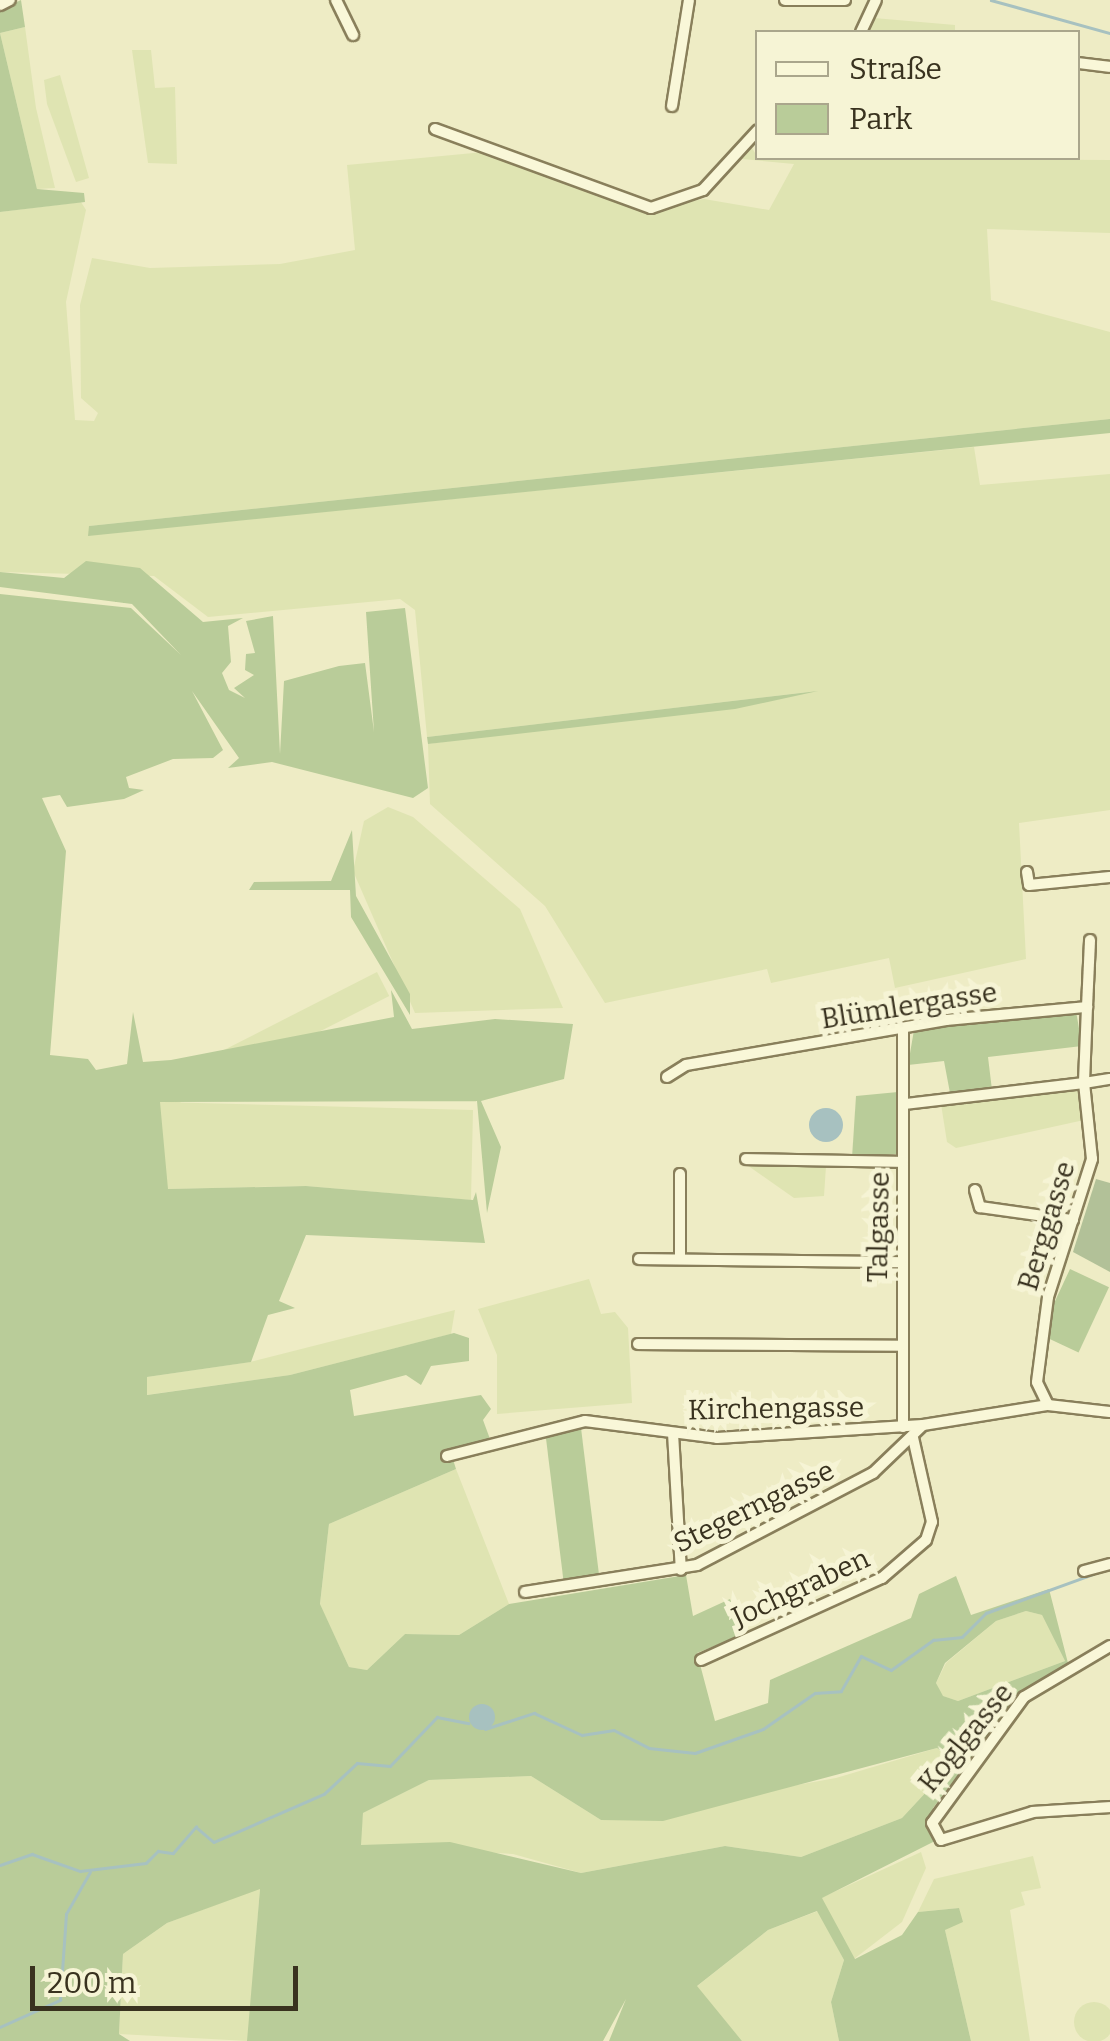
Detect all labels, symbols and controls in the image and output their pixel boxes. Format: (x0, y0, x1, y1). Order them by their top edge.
legend (755, 30, 1080, 160)
text: Straße (849, 51, 942, 87)
text: Park (849, 101, 912, 137)
street label: Blümlergasse (819, 976, 999, 1036)
street label: Berggasse (1011, 1157, 1083, 1295)
street label: Talgasse (861, 1171, 897, 1283)
street label: Kirchengasse (687, 1391, 865, 1427)
street label: Stegerngasse (668, 1454, 840, 1560)
street label: Jochgraben (727, 1542, 875, 1634)
street label: Koglgasse (912, 1677, 1020, 1799)
scale bar (35, 1946, 302, 2008)
text: 200 m (47, 1965, 136, 2001)

